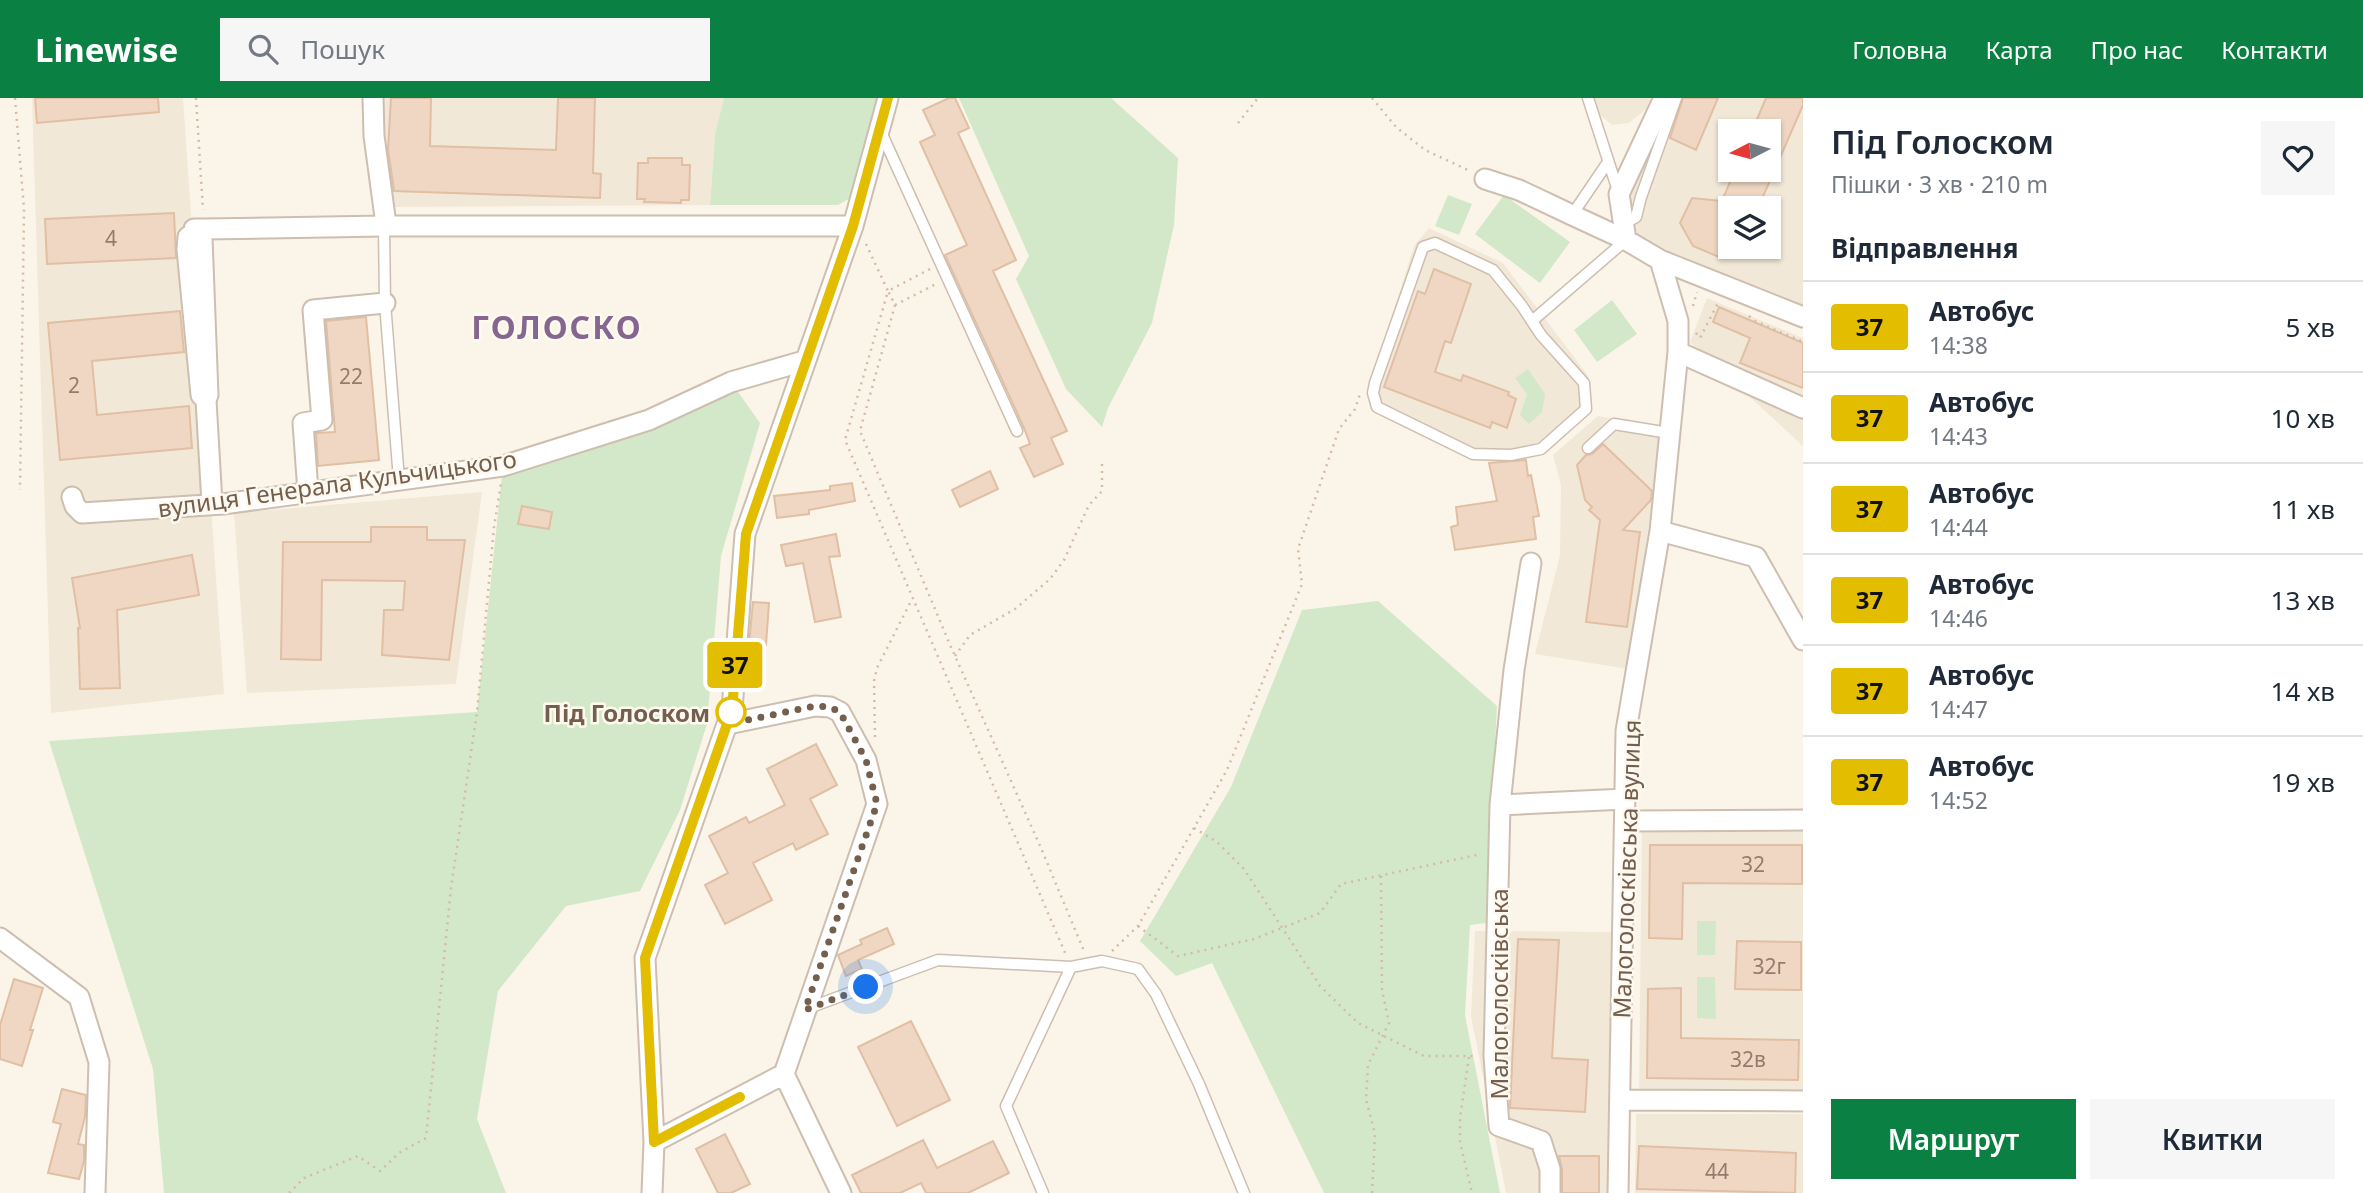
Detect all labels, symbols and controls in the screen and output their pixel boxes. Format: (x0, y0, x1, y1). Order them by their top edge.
search box (220, 18, 710, 81)
text: Linewise (35, 27, 178, 72)
icon: search (244, 30, 282, 68)
text: Пошук (300, 31, 385, 67)
text: Головна (1852, 33, 1948, 66)
text: Карта (1986, 33, 2053, 66)
text: Про нас (2091, 33, 2183, 66)
text: Контакти (2221, 33, 2328, 66)
north arrow (1718, 119, 1782, 182)
map controls (1718, 119, 1781, 259)
text: Під Голоском (1831, 119, 2054, 164)
button: heart (2261, 121, 2335, 195)
text: Пішки · 3 хв · 210 m (1831, 168, 2048, 200)
button: layers (1718, 196, 1781, 259)
house number: 4 (105, 224, 117, 252)
text: Відправлення (1831, 230, 2018, 266)
text: Автобус (1929, 293, 2034, 329)
district label: ГОЛОСКО (471, 305, 643, 348)
text: 5 хв (2285, 309, 2335, 345)
text: 37 (1856, 310, 1883, 343)
text: 14:38 (1929, 329, 1988, 361)
house number: 22 (339, 362, 363, 390)
house number: 2 (68, 371, 80, 399)
text: Автобус (1929, 384, 2034, 420)
text: 10 хв (2271, 400, 2335, 436)
text: 37 (1856, 401, 1883, 434)
text: 14:43 (1929, 420, 1988, 452)
street label: вулиця Генерала Кульчицького (155, 441, 519, 525)
text: Автобус (1929, 475, 2034, 511)
text: 11 хв (2271, 491, 2335, 527)
text: 37 (1856, 492, 1883, 525)
text: 14:44 (1929, 511, 1988, 543)
text: Автобус (1929, 566, 2034, 602)
text: 13 хв (2271, 582, 2335, 618)
text: 37 (1856, 583, 1883, 616)
text: 14:46 (1929, 602, 1988, 634)
line badge: 37 (704, 642, 766, 688)
text: 37 (721, 648, 749, 681)
text: Автобус (1929, 657, 2034, 693)
text: 14 хв (2271, 673, 2335, 709)
text: 37 (1856, 674, 1883, 707)
text: 14:47 (1929, 693, 1988, 725)
place label: Під Голоском (544, 696, 710, 729)
marker: Під Голоском (716, 697, 746, 727)
street label: Малоголосківська вулиця (1604, 719, 1648, 1019)
text: Автобус (1929, 748, 2034, 784)
text: 19 хв (2271, 764, 2335, 800)
text: 37 (1856, 765, 1883, 798)
text: 14:52 (1929, 784, 1988, 816)
house number: 32 (1741, 850, 1765, 878)
street label: Малоголосківська (1482, 888, 1515, 1100)
house number: 32г (1752, 952, 1786, 980)
your location (848, 969, 883, 1004)
house number: 32в (1730, 1045, 1766, 1073)
button: Маршрут (1831, 1099, 2076, 1179)
button: Квитки (2090, 1099, 2335, 1179)
house number: 44 (1705, 1157, 1729, 1185)

